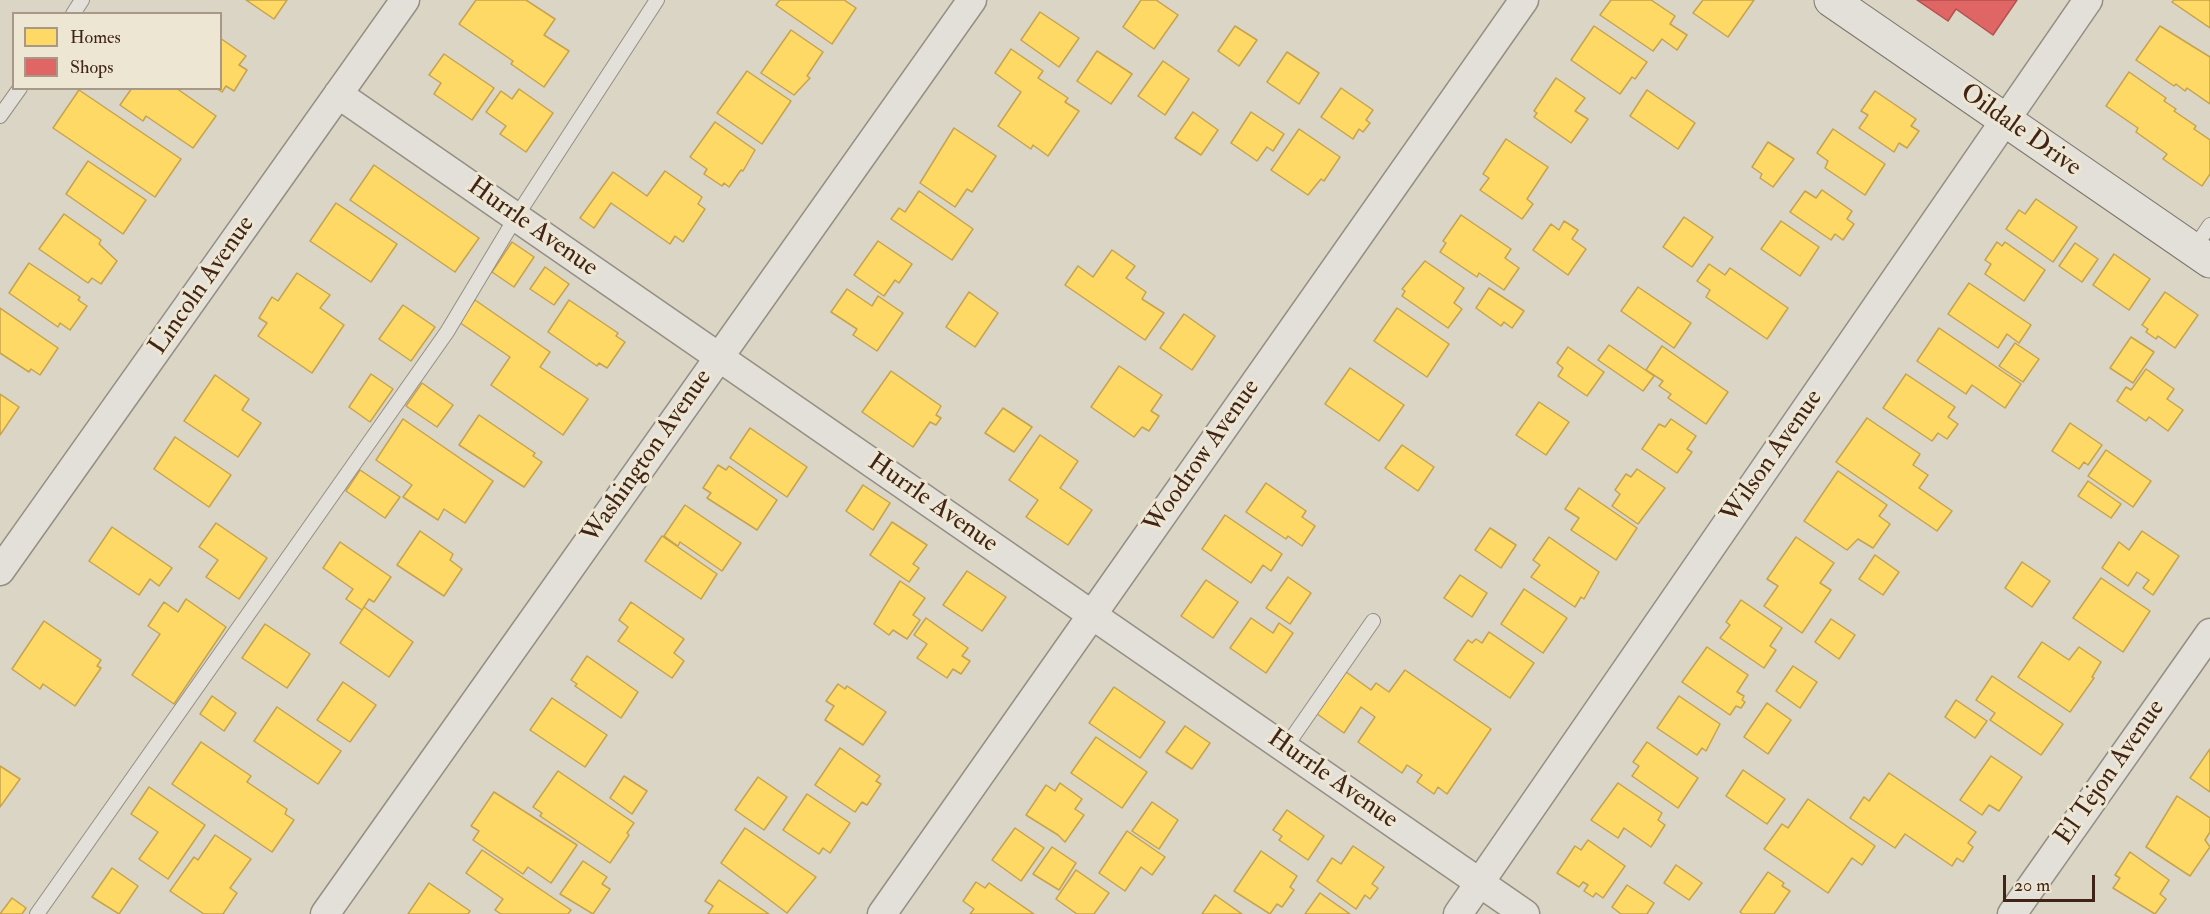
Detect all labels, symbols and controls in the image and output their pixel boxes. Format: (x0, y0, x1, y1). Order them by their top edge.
legend (12, 12, 222, 90)
text: Homes (70, 26, 121, 49)
text: Shops (70, 56, 113, 79)
street label: Oildale Drive (1953, 78, 2087, 184)
street label: Hurrle Avenue (461, 172, 603, 284)
street label: Lincoln Avenue (144, 210, 262, 362)
street label: Washington Avenue (576, 364, 720, 550)
street label: Woodrow Avenue (1138, 374, 1268, 540)
street label: Wilson Avenue (1716, 384, 1830, 530)
street label: Hurrle Avenue (861, 448, 1003, 560)
street label: El Tejon Avenue (2049, 694, 2173, 852)
street label: Hurrle Avenue (1261, 724, 1403, 836)
scale bar (2006, 863, 2098, 901)
text: 20 m (2014, 874, 2050, 897)

